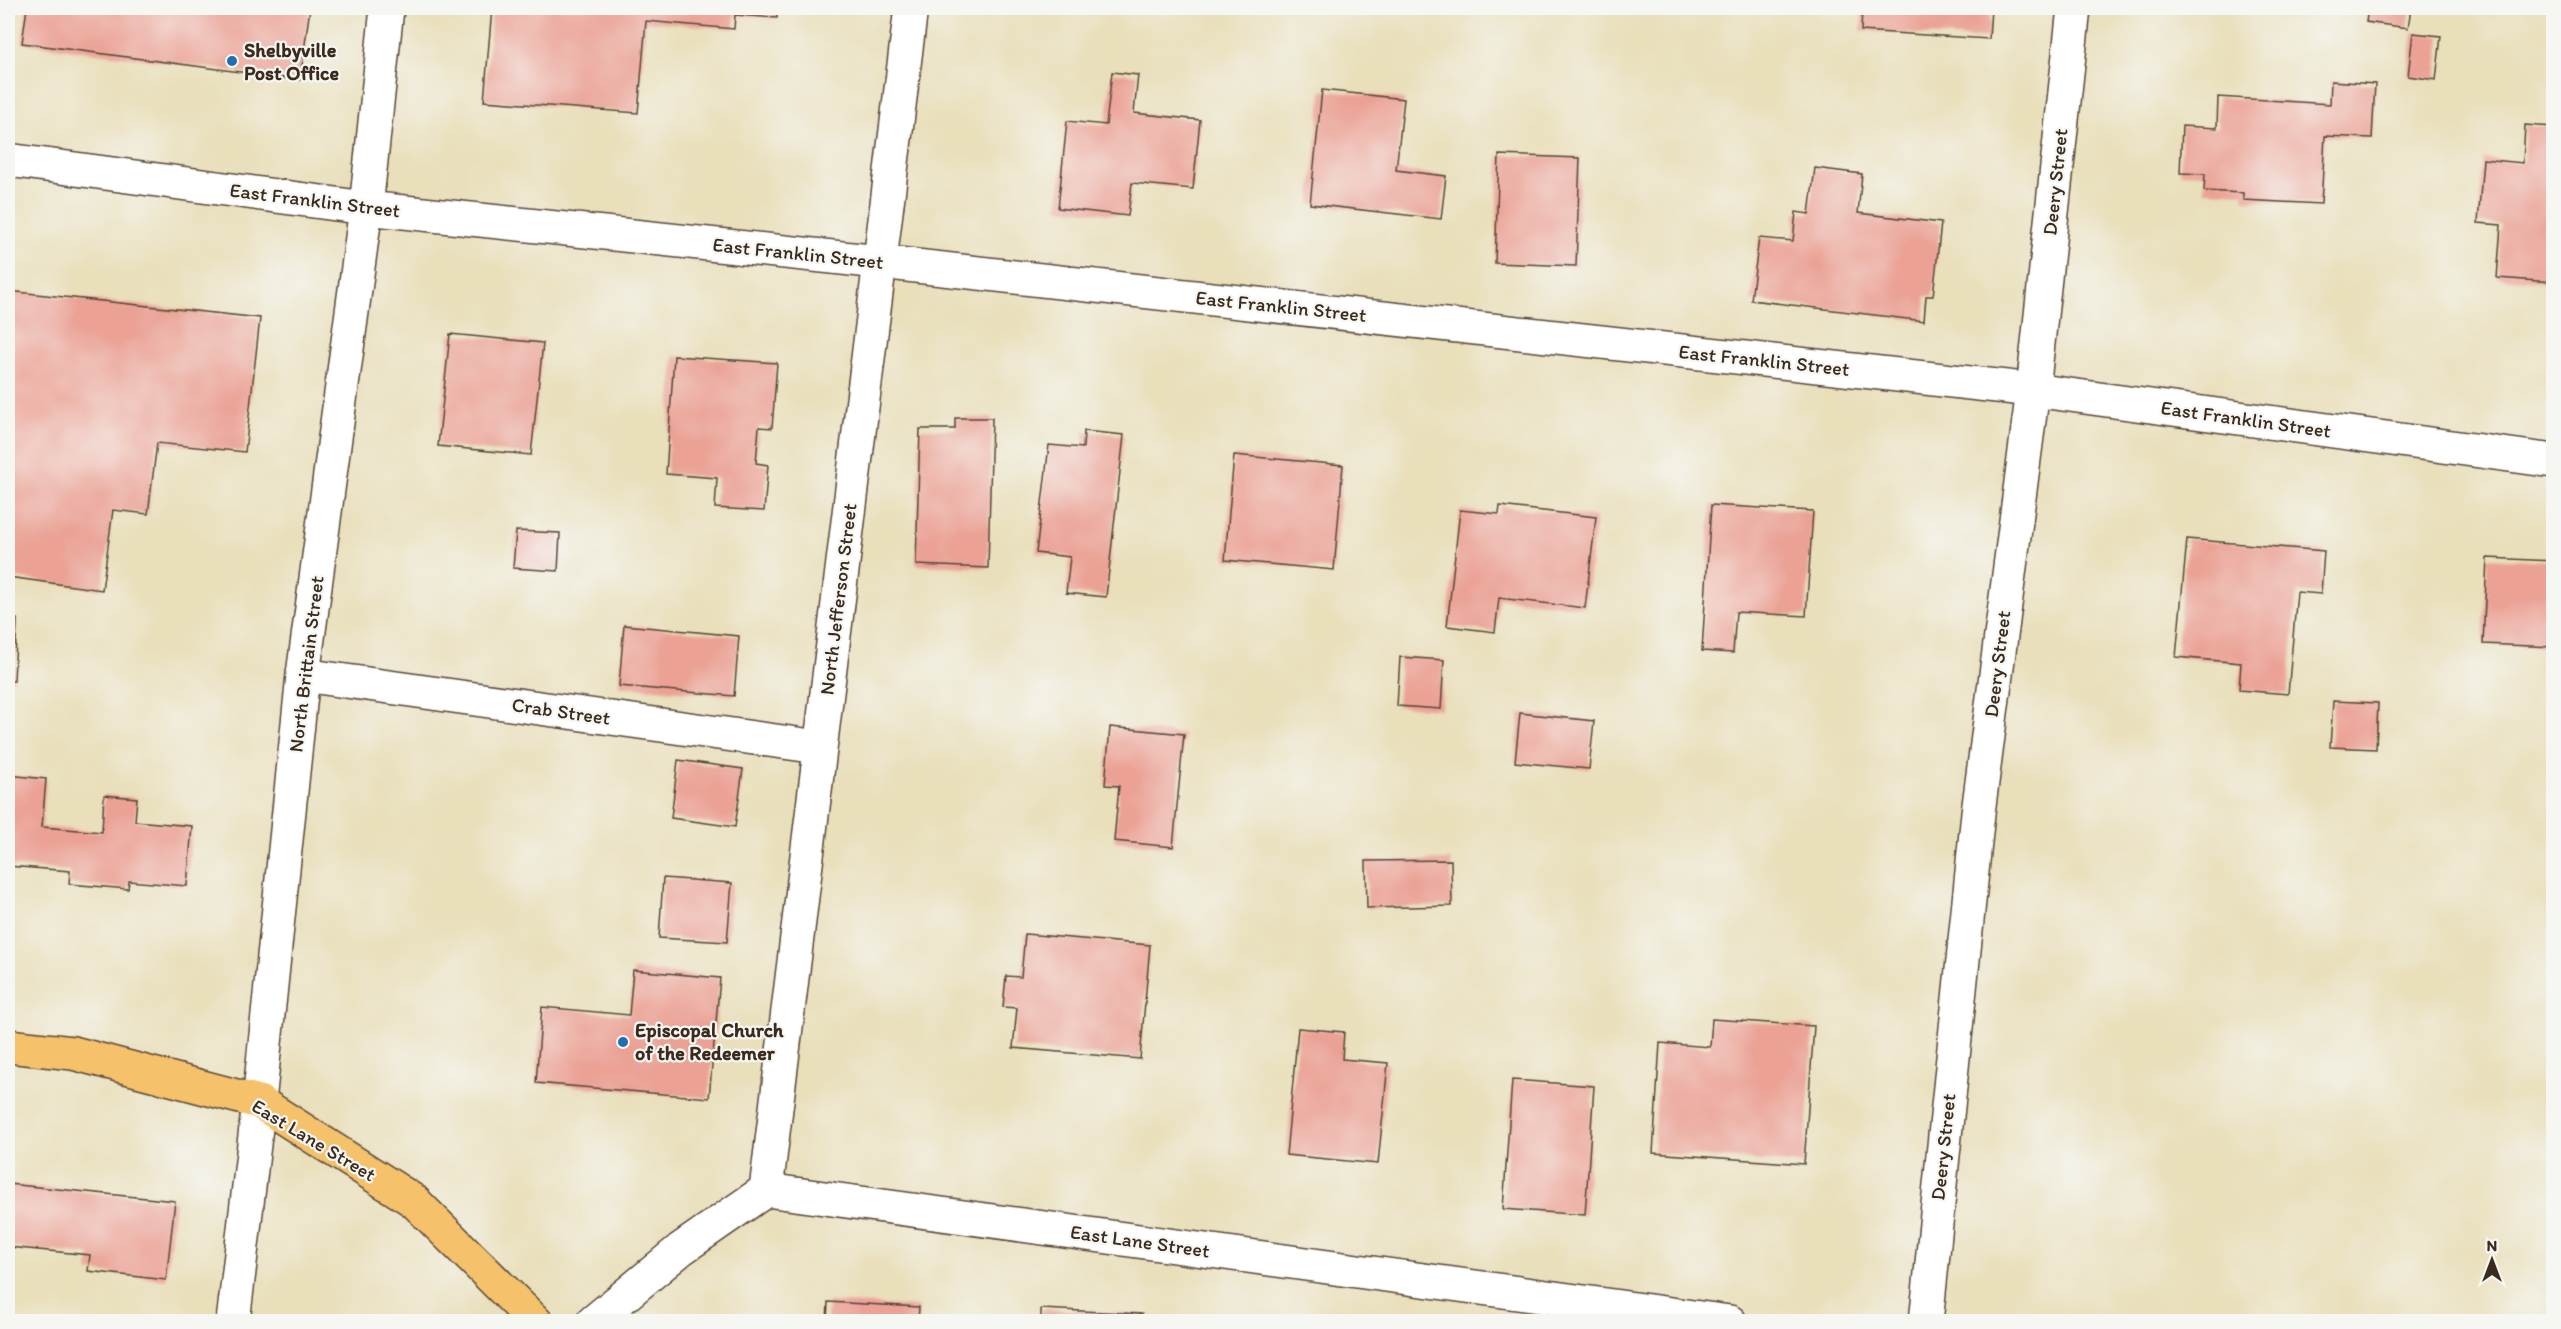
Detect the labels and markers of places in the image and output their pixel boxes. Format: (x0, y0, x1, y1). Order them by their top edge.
place label: Shelbyville Post Office (244, 38, 339, 85)
marker: Shelbyville Post Office (225, 54, 239, 68)
place label: Episcopal Church of the Redeemer (635, 1018, 784, 1065)
marker: Episcopal Church of the Redeemer (616, 1035, 630, 1049)

